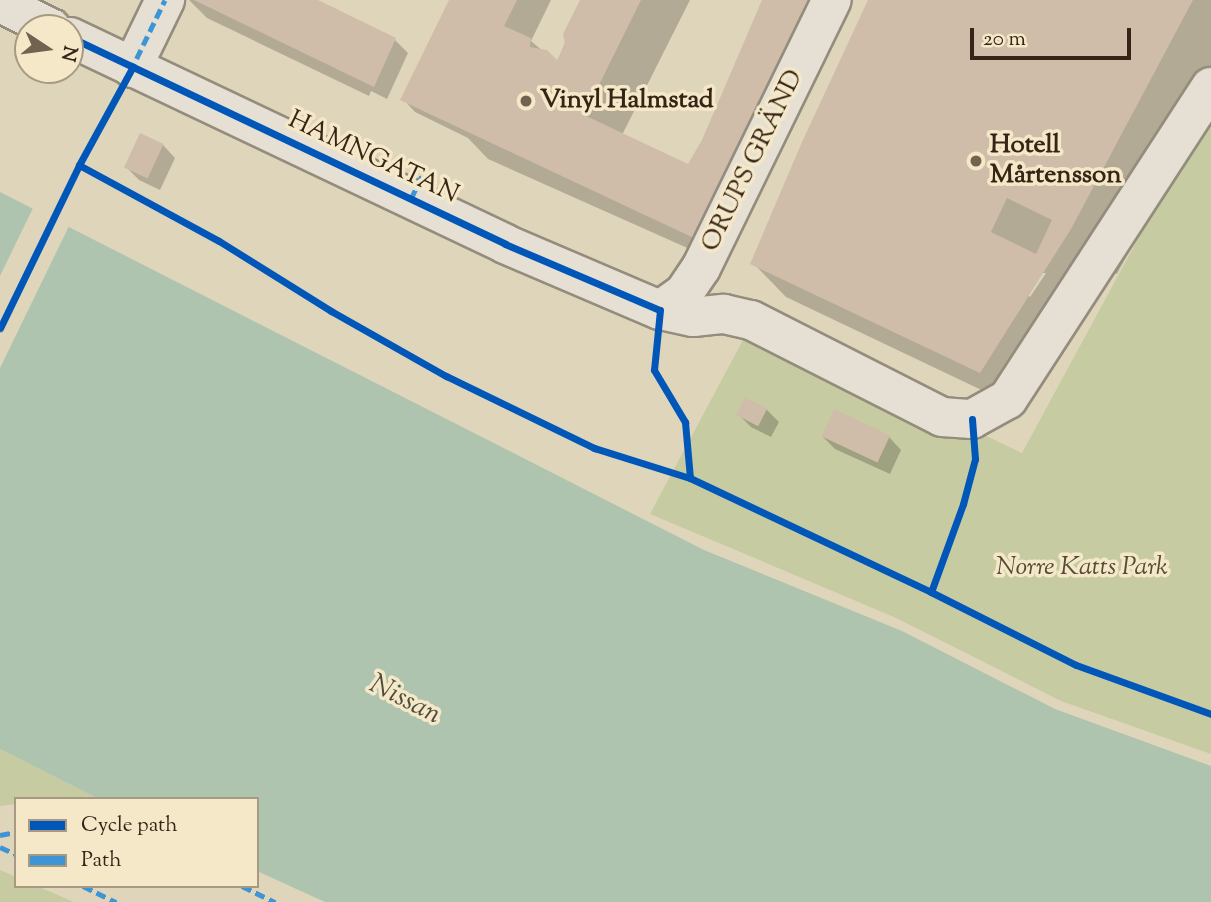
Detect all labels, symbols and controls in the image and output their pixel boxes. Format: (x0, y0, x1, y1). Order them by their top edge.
north arrow (14, 14, 84, 84)
scale bar (973, 14, 1134, 58)
text: 20 m (983, 25, 1026, 55)
text: N (53, 43, 83, 64)
street label: ORUPS GRÄND (695, 65, 811, 257)
place label: Vinyl Halmstad (540, 85, 714, 117)
marker: Vinyl Halmstad (518, 93, 534, 109)
street label: HAMNGATAN (283, 105, 463, 211)
place label: Hotell Mårtensson (990, 130, 1122, 192)
marker: Hotell Mårtensson (968, 153, 984, 169)
park label: Norre Katts Park (996, 552, 1168, 584)
water label: Nissan (364, 668, 446, 732)
legend (14, 797, 259, 888)
text: Cycle path (81, 811, 178, 841)
text: Path (81, 846, 122, 876)

